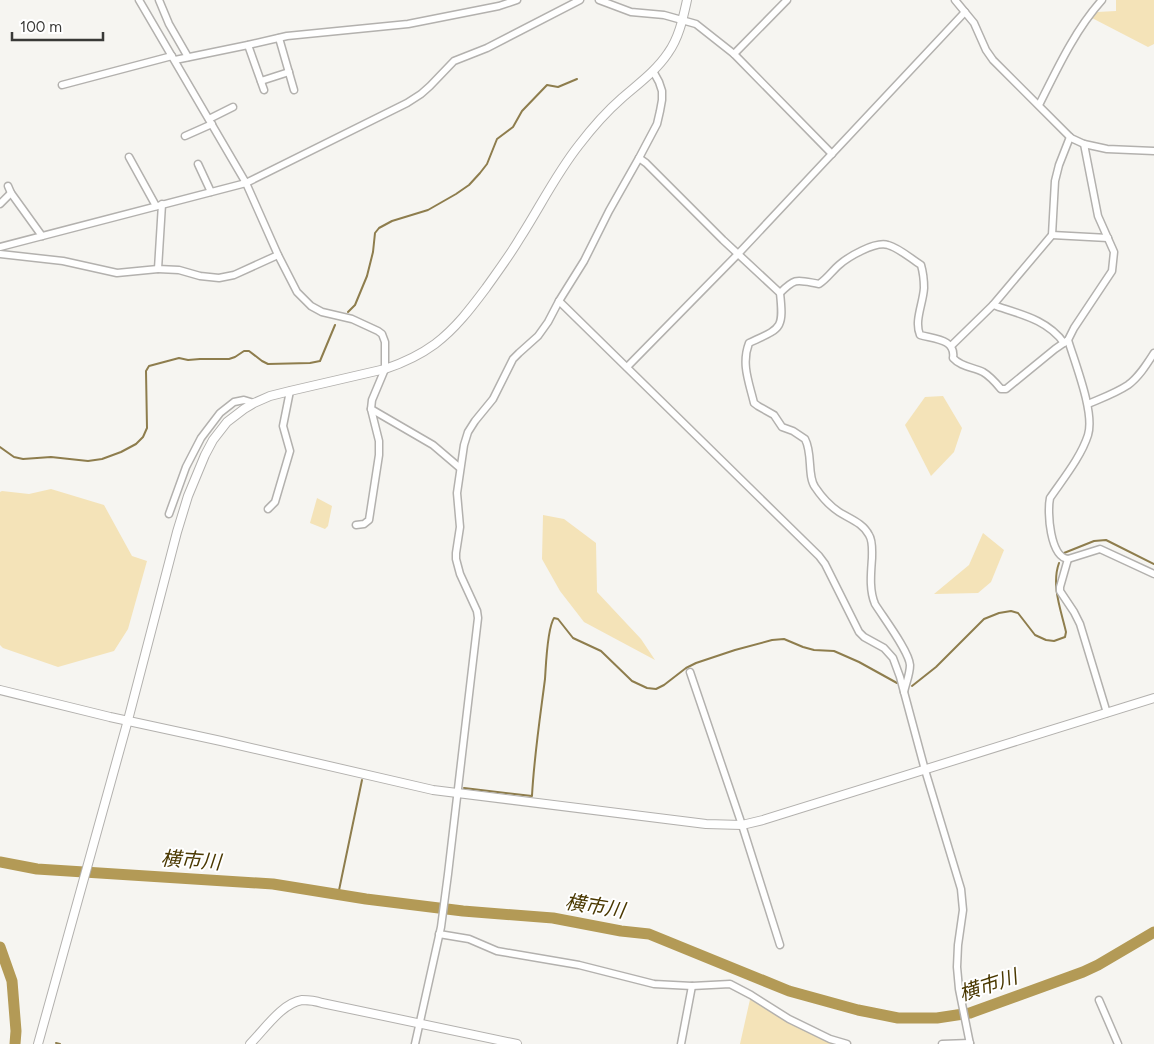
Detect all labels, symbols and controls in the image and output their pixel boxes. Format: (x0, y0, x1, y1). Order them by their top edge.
scale bar (12, 10, 104, 42)
text: 100 m (20, 18, 62, 36)
water label: 横市川 (160, 846, 224, 874)
water label: 横市川 (563, 889, 628, 923)
water label: 横市川 (956, 964, 1022, 1006)

